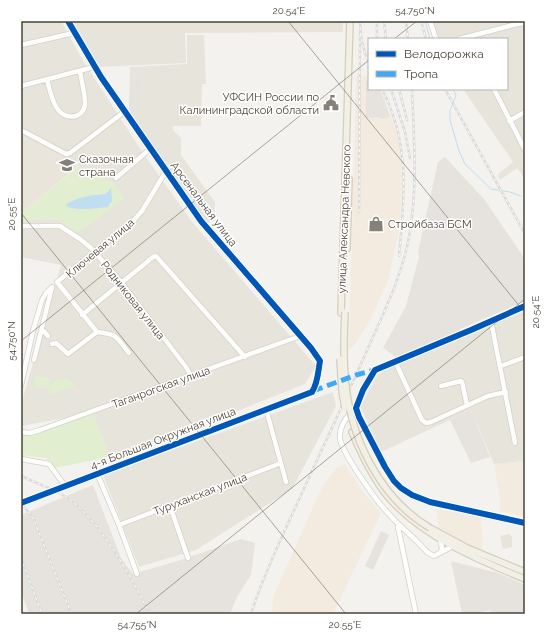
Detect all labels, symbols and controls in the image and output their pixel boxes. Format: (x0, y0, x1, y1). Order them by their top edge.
text: 20.54°E (273, 5, 305, 16)
text: 54.750°N (395, 5, 435, 16)
legend (368, 38, 508, 90)
text: Велодорожка (404, 47, 484, 61)
text: Тропа (404, 67, 438, 81)
place label: УФСИН России по Калининградской области (180, 91, 319, 117)
public building icon: УФСИН России по Калининградской области (322, 94, 340, 112)
street label: улица Александра Невского (335, 144, 354, 294)
place label: Сказочная страна (79, 153, 134, 179)
school or university icon: Сказочная страна (58, 156, 76, 174)
street label: Арсенальная улица (168, 159, 240, 249)
text: 20.55°E (6, 198, 17, 230)
shop icon: Стройбаза БСМ (367, 215, 385, 233)
street label: Ключевая улица (64, 216, 137, 281)
place label: Стройбаза БСМ (388, 218, 472, 231)
street label: Родниковая улица (98, 259, 167, 342)
text: 20.54°E (530, 296, 541, 328)
text: 54.750°N (6, 321, 17, 361)
street label: Таганрогская улица (110, 364, 212, 411)
street label: 4-я Большая Окружная улица (89, 405, 238, 472)
street label: Туруханская улица (152, 471, 249, 518)
text: 54.755°N (117, 619, 157, 630)
text: 20.55°E (329, 619, 361, 630)

